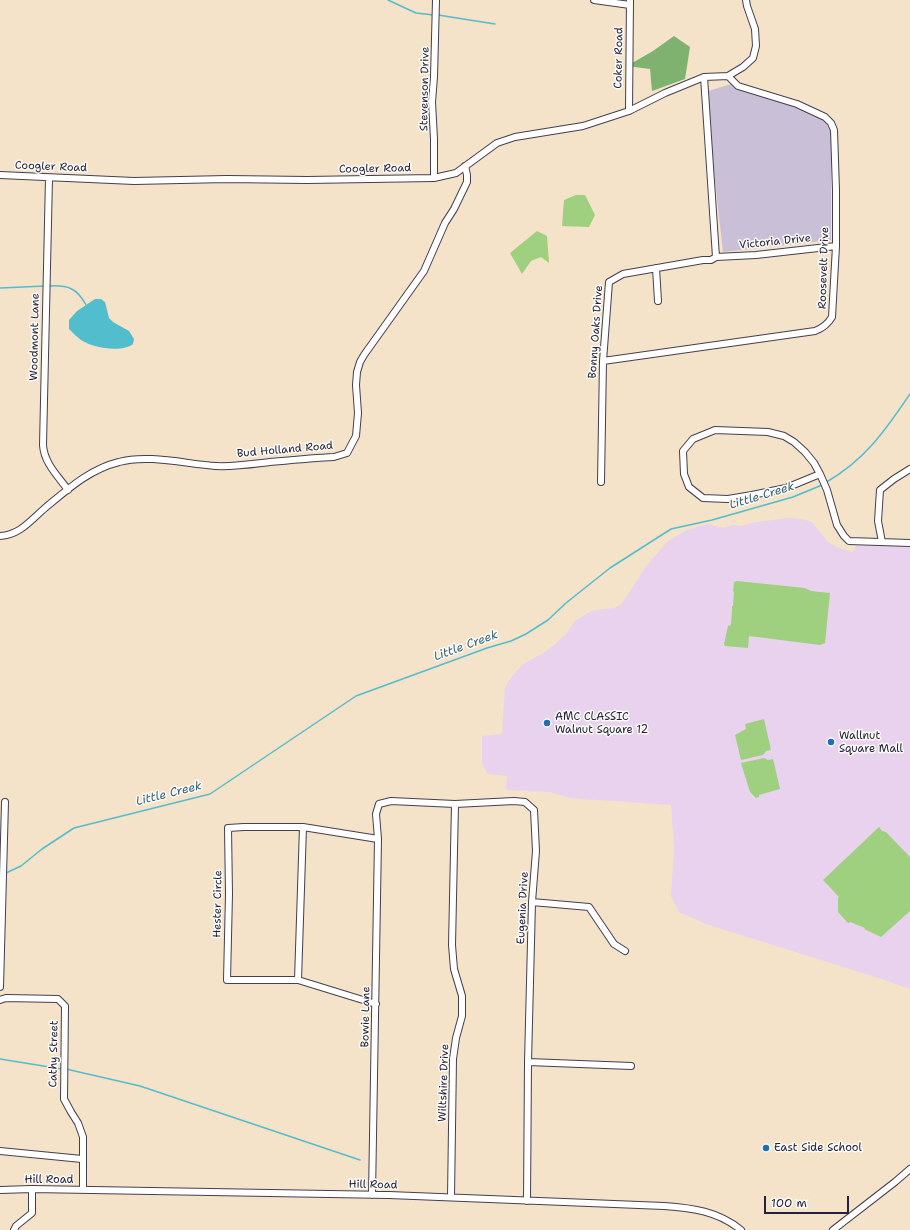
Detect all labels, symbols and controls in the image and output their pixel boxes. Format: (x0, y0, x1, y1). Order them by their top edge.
street label: Coker Road (612, 27, 626, 89)
street label: Stevenson Drive (418, 47, 432, 131)
street label: Coogler Road (15, 159, 87, 175)
street label: Coogler Road (339, 162, 411, 176)
street label: Roosevelt Drive (816, 227, 832, 309)
street label: Victoria Drive (739, 232, 811, 252)
street label: Bonny Oaks Drive (586, 285, 606, 379)
street label: Woodmont Lane (28, 293, 42, 381)
street label: Bud Holland Road (236, 439, 334, 461)
water label: Little Creek (728, 479, 796, 513)
water label: Little Creek (432, 628, 500, 664)
place label: AMC CLASSIC Walnut Square 12 (555, 710, 648, 736)
marker: AMC CLASSIC Walnut Square 12 (542, 718, 552, 728)
place label: Wallnut Square Mall (839, 729, 903, 755)
marker: Wallnut Square Mall (826, 737, 836, 747)
water label: Little Creek (135, 779, 203, 809)
street label: Hester Circle (211, 870, 225, 938)
street label: Eugenia Drive (515, 871, 531, 945)
street label: Bowie Lane (359, 986, 373, 1048)
street label: Cathy Street (47, 1020, 61, 1088)
street label: Wiltshire Drive (436, 1044, 452, 1122)
place label: East Side School (774, 1141, 862, 1155)
marker: East Side School (761, 1143, 771, 1153)
street label: Hill Road (25, 1173, 73, 1187)
street label: Hill Road (348, 1178, 398, 1192)
scale bar (766, 1188, 851, 1214)
text: 100 m (771, 1195, 807, 1211)

